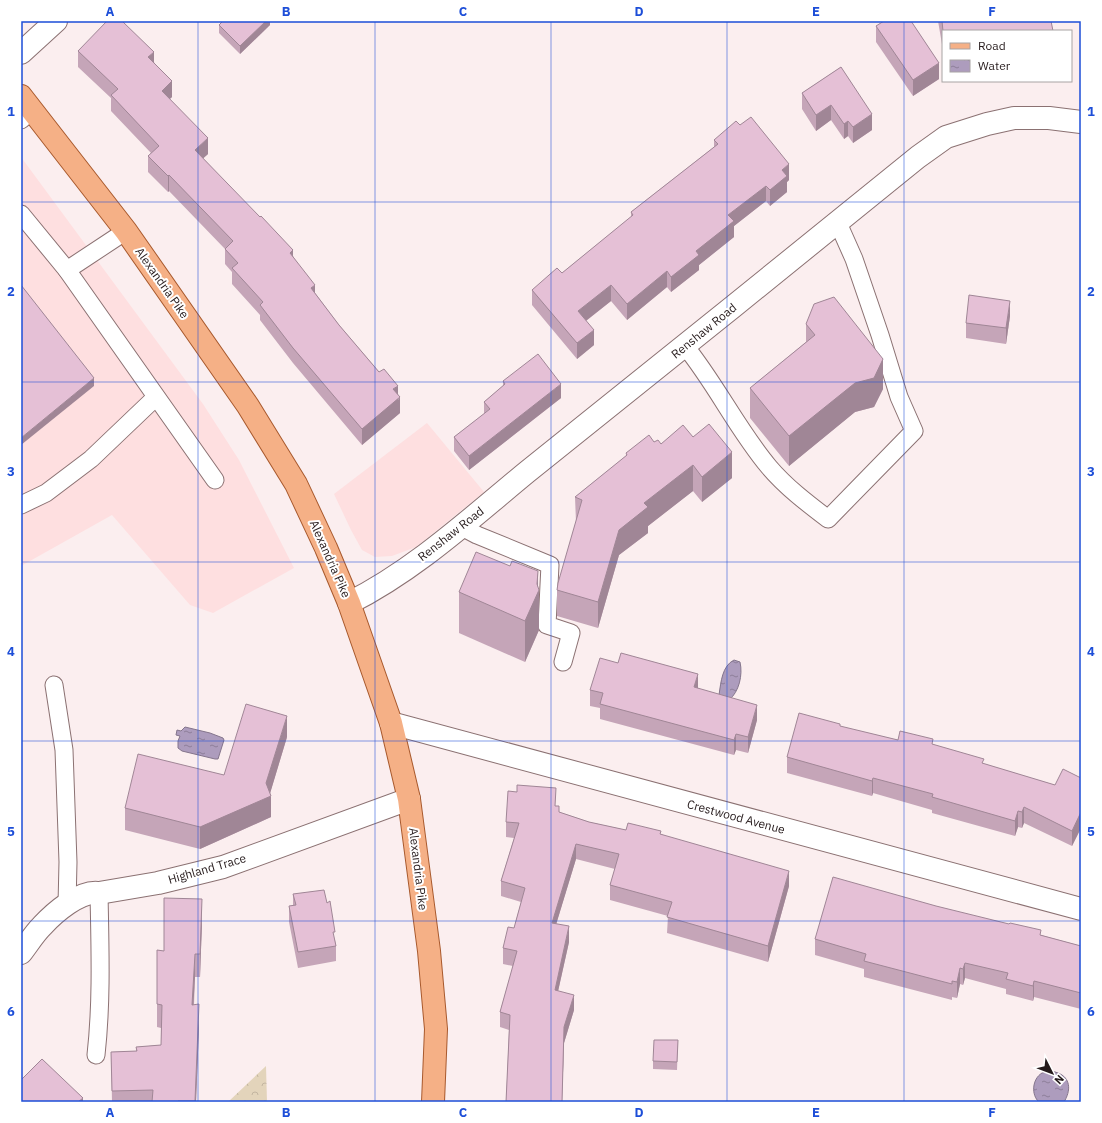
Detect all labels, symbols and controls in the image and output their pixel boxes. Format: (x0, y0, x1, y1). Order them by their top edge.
text: A (106, 3, 115, 20)
text: B (282, 3, 291, 20)
text: C (459, 3, 468, 20)
text: D (634, 3, 644, 20)
text: E (812, 3, 820, 20)
text: F (988, 3, 996, 20)
legend (942, 30, 1072, 82)
text: Road (978, 38, 1006, 53)
text: Water (978, 58, 1011, 73)
text: 1 (7, 103, 15, 120)
text: 1 (1087, 103, 1095, 120)
street label: Alexandria Pike (132, 244, 193, 321)
text: 2 (7, 283, 15, 300)
text: 2 (1087, 283, 1095, 300)
street label: Renshaw Road (668, 300, 739, 361)
text: 3 (7, 463, 15, 480)
text: 3 (1087, 463, 1095, 480)
street label: Renshaw Road (415, 503, 487, 564)
street label: Alexandria Pike (307, 518, 354, 600)
text: 4 (7, 643, 15, 660)
text: 4 (1087, 643, 1095, 660)
street label: Crestwood Avenue (685, 796, 787, 837)
text: 5 (7, 823, 15, 840)
text: 5 (1087, 823, 1095, 840)
street label: Alexandria Pike (406, 827, 431, 912)
street label: Highland Trace (166, 850, 248, 887)
text: 6 (7, 1003, 15, 1020)
text: 6 (1087, 1003, 1095, 1020)
north arrow (1032, 1053, 1072, 1093)
text: N (1052, 1072, 1067, 1087)
text: A (106, 1104, 115, 1121)
text: B (282, 1104, 291, 1121)
text: C (459, 1104, 468, 1121)
text: D (634, 1104, 644, 1121)
text: E (812, 1104, 820, 1121)
text: F (988, 1104, 996, 1121)

